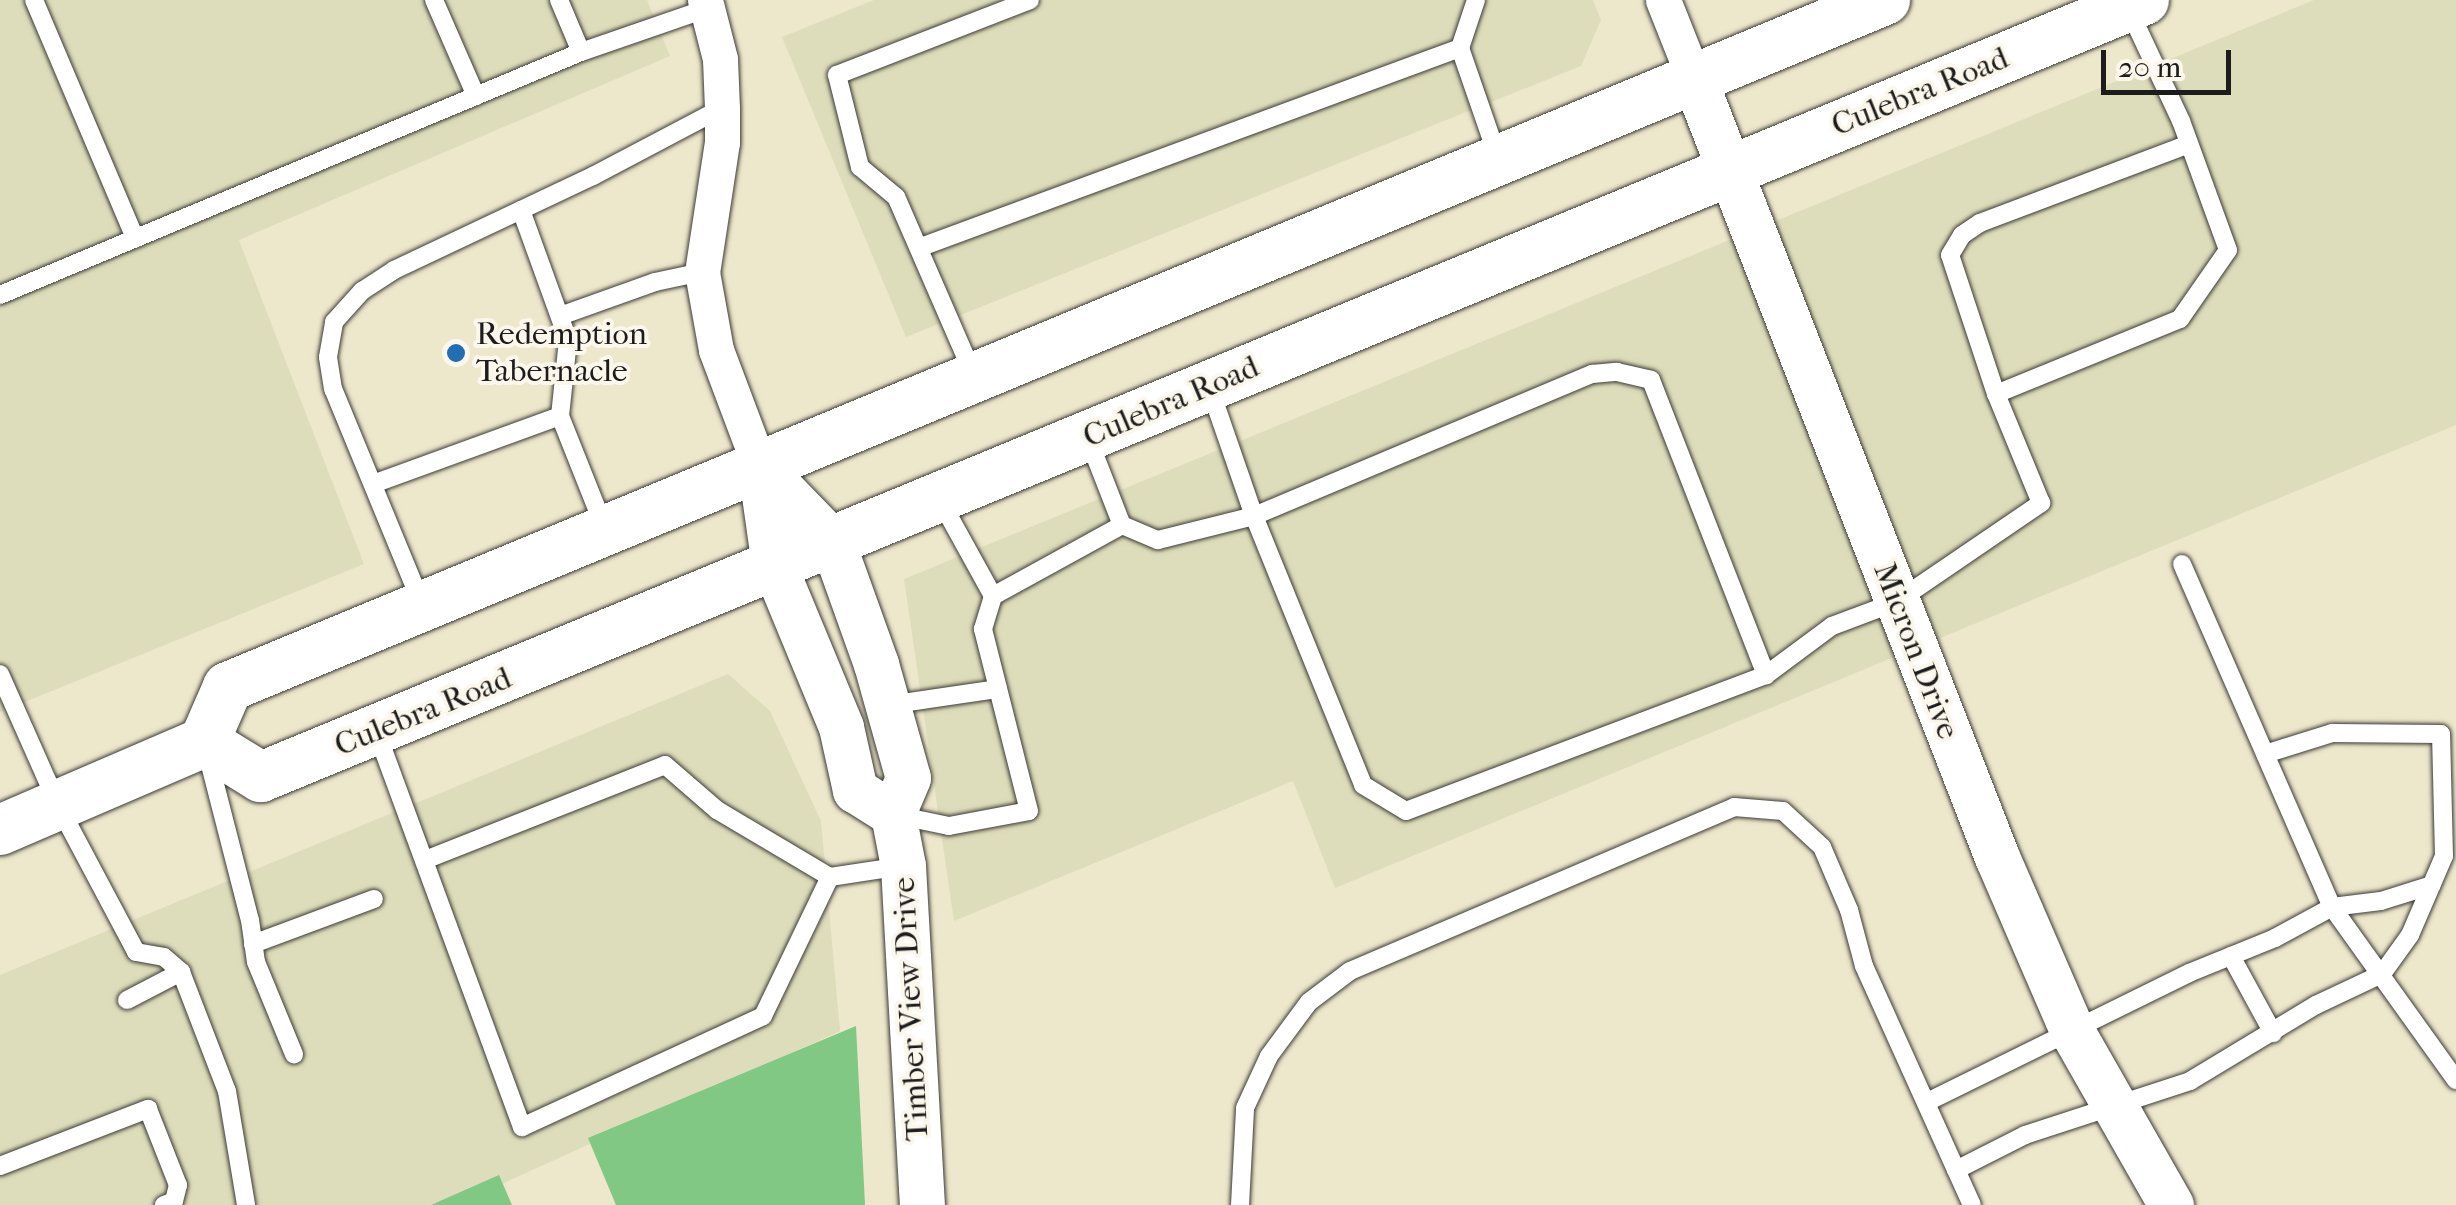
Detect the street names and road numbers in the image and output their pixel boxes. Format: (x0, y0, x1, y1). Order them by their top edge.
street label: Culebra Road (1826, 39, 2014, 145)
street label: Culebra Road (1077, 348, 1265, 456)
street label: Micron Drive (1865, 557, 1967, 745)
street label: Culebra Road (329, 659, 517, 765)
street label: Timber View Drive (885, 876, 937, 1142)

